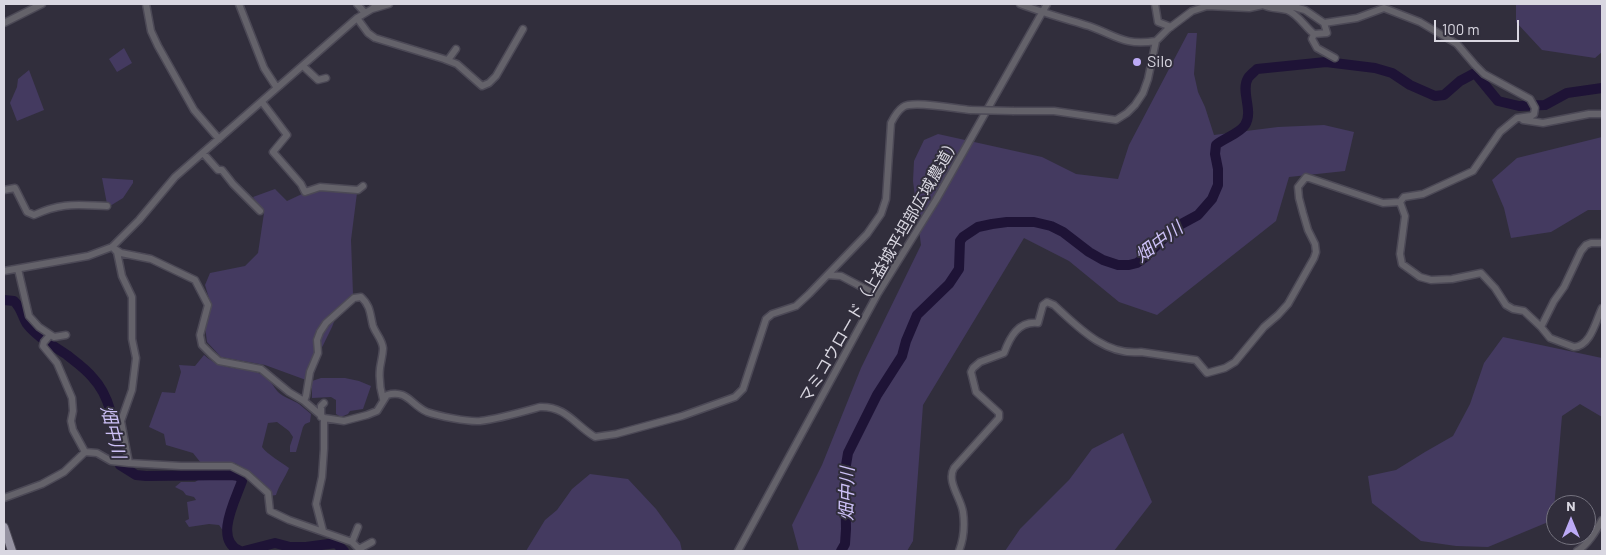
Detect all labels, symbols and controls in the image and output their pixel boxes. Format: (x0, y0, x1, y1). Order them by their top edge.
scale bar (1436, 10, 1521, 42)
text: 100 m (1442, 20, 1480, 38)
place label: Silo (1147, 52, 1173, 72)
marker: Silo (1131, 56, 1143, 68)
street label: マミコウロード（上益城平坦部広域農道） (796, 134, 964, 406)
water label: 畑中川 (1131, 217, 1187, 267)
water label: 畑中川 (96, 403, 130, 461)
water label: 畑中川 (836, 467, 858, 521)
north arrow (1546, 495, 1596, 545)
text: N (1566, 497, 1576, 514)

